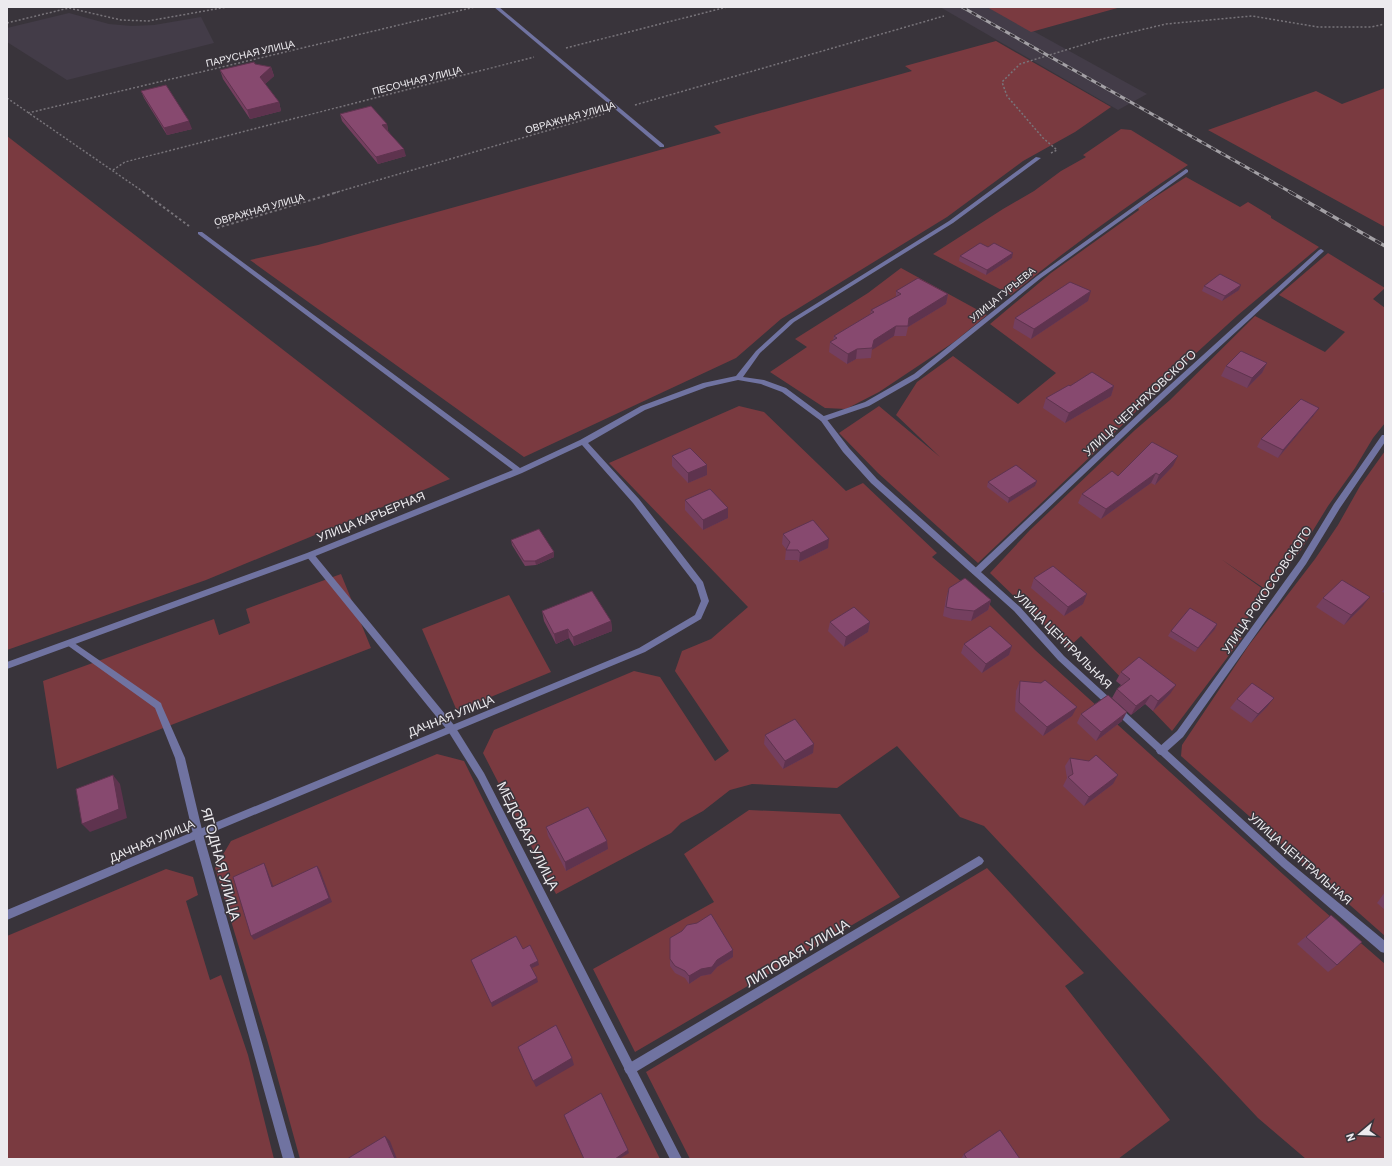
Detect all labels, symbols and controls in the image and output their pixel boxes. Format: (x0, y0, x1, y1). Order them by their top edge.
street label: ПАРУСНАЯ УЛИЦА (204, 37, 296, 69)
street label: ПЕСОЧНАЯ УЛИЦА (371, 63, 463, 97)
street label: ОВРАЖНАЯ УЛИЦА (523, 98, 617, 136)
street label: ОВРАЖНАЯ УЛИЦА (212, 190, 306, 228)
street label: УЛИЦА ГУРЬЕВА (967, 264, 1037, 324)
street label: УЛИЦА ЧЕРНЯХОВСКОГО (1080, 346, 1199, 459)
street label: УЛИЦА КАРЬЕРНАЯ (315, 488, 427, 545)
street label: УЛИЦА РОКОССОВСКОГО (1218, 523, 1315, 656)
street label: УЛИЦА ЦЕНТРАЛЬНАЯ (1011, 588, 1115, 692)
street label: ДАЧНАЯ УЛИЦА (406, 691, 496, 740)
street label: МЕДОВАЯ УЛИЦА (494, 779, 564, 894)
street label: ЯГОДНАЯ УЛИЦА (198, 805, 245, 923)
street label: УЛИЦА ЦЕНТРАЛЬНАЯ (1245, 810, 1355, 908)
street label: ДАЧНАЯ УЛИЦА (107, 816, 197, 865)
street label: ЛИПОВАЯ УЛИЦА (741, 914, 853, 990)
north arrow (1340, 1114, 1380, 1154)
text: N (1343, 1132, 1357, 1143)

